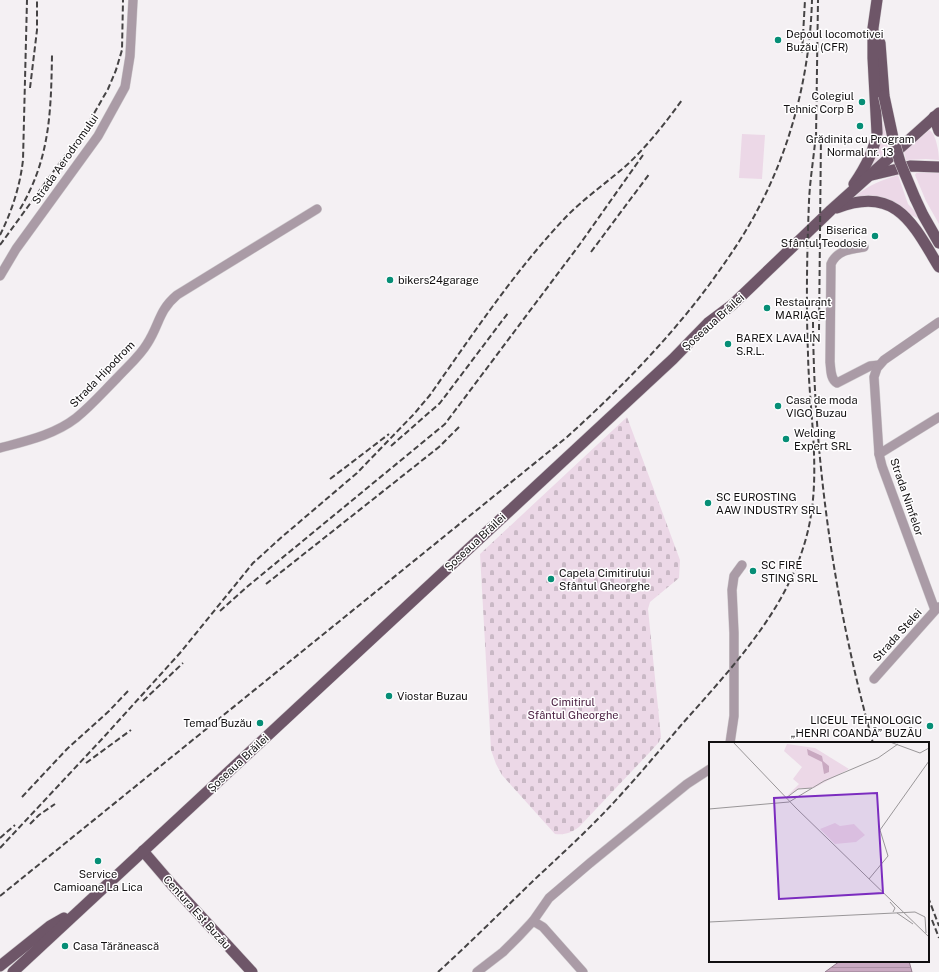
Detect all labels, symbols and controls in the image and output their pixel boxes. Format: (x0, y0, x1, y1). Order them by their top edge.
place label: Depoul locomotivei Buzău (CFR) (786, 28, 883, 53)
marker: Depoul locomotivei Buzău (CFR) (773, 35, 783, 45)
place label: Colegiul Tehnic Corp B (783, 90, 854, 115)
marker: Colegiul Tehnic Corp B (857, 97, 867, 107)
street label: Strada Aerodromului (30, 112, 100, 206)
marker: Grădinița cu Program Normal nr. 13 (855, 121, 865, 131)
place label: Grădinița cu Program Normal nr. 13 (806, 133, 914, 158)
place label: Biserica Sfântul Teodosie (781, 224, 867, 249)
marker: Biserica Sfântul Teodosie (870, 231, 880, 241)
place label: bikers24garage (398, 274, 479, 286)
marker: bikers24garage (385, 275, 395, 285)
street label: Șoseaua Brăilei (680, 291, 746, 353)
place label: Restaurant MARIAGE (775, 296, 831, 321)
marker: Restaurant MARIAGE (762, 303, 772, 313)
place label: BAREX LAVALIN S.R.L. (736, 332, 821, 357)
street label: Strada Hipodrom (67, 338, 137, 410)
marker: BAREX LAVALIN S.R.L. (723, 339, 733, 349)
place label: Casa de moda VIGO Buzau (786, 394, 858, 419)
marker: Casa de moda VIGO Buzau (773, 401, 783, 411)
place label: Welding Expert SRL (794, 427, 852, 452)
marker: Welding Expert SRL (781, 434, 791, 444)
street label: Strada Nimfelor (888, 457, 926, 537)
place label: SC EUROSTING AAW INDUSTRY SRL (716, 491, 822, 516)
marker: SC EUROSTING AAW INDUSTRY SRL (703, 498, 713, 508)
street label: Șoseaua Brăilei (442, 511, 508, 573)
place label: SC FIRE STING SRL (761, 559, 818, 584)
marker: SC FIRE STING SRL (748, 566, 758, 576)
place label: Capela Cimitirului Sfântul Gheorghe (559, 567, 650, 592)
marker: Capela Cimitirului Sfântul Gheorghe (546, 574, 556, 584)
street label: Strada Stelei (870, 606, 924, 664)
place label: Viostar Buzau (397, 690, 468, 702)
marker: Viostar Buzau (384, 691, 394, 701)
park label: Cimitirul Sfântul Gheorghe (527, 696, 619, 721)
place label: LICEUL TEHNOLOGIC „HENRI COANDĂ” BUZĂU (791, 714, 922, 739)
place label: Temad Buzău (184, 717, 252, 729)
marker: Temad Buzău (255, 718, 265, 728)
marker: LICEUL TEHNOLOGIC „HENRI COANDĂ” BUZĂU (925, 721, 935, 731)
street label: Șoseaua Brăilei (205, 732, 271, 794)
inset map (709, 742, 929, 962)
marker: Service Camioane La Lica (93, 856, 103, 866)
place label: Service Camioane La Lica (53, 868, 143, 893)
street label: Centura Est Buzău (161, 873, 233, 951)
place label: Casa Tărănească (73, 940, 159, 952)
marker: Casa Tărănească (60, 941, 70, 951)

